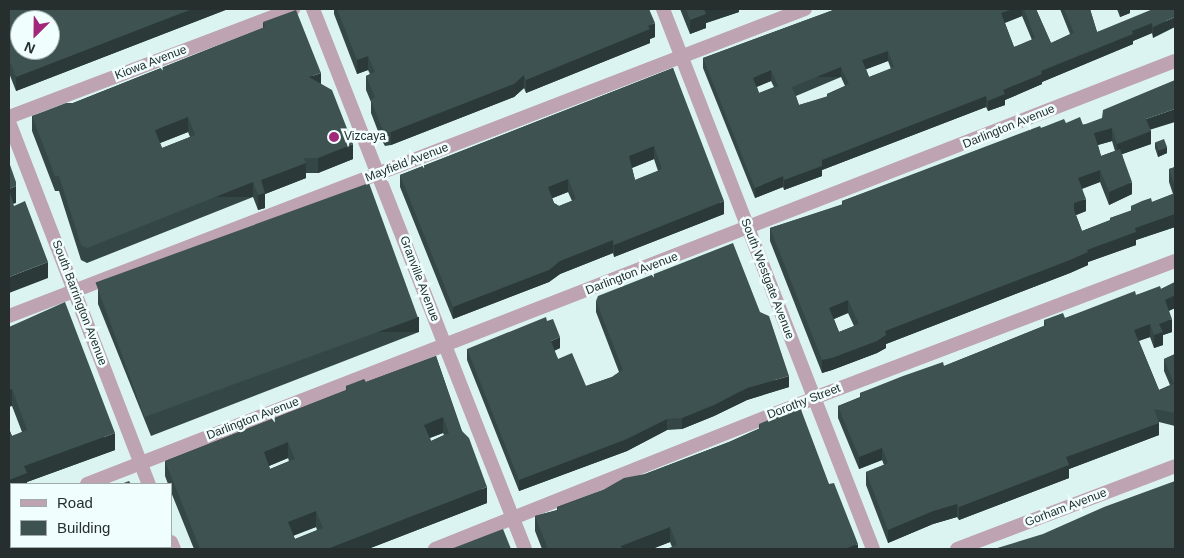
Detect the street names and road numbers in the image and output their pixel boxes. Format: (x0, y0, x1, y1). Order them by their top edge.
street label: Kiowa Avenue (113, 43, 189, 83)
street label: Darlington Avenue (961, 102, 1057, 152)
street label: Mayfield Avenue (363, 140, 451, 186)
street label: South Westgate Avenue (737, 216, 797, 342)
street label: Granville Avenue (396, 234, 442, 324)
street label: South Barrington Avenue (48, 238, 110, 368)
street label: Darlington Avenue (583, 250, 681, 298)
street label: Dorothy Street (765, 381, 843, 423)
street label: Darlington Avenue (204, 395, 302, 443)
street label: Gorham Avenue (1023, 486, 1109, 530)

